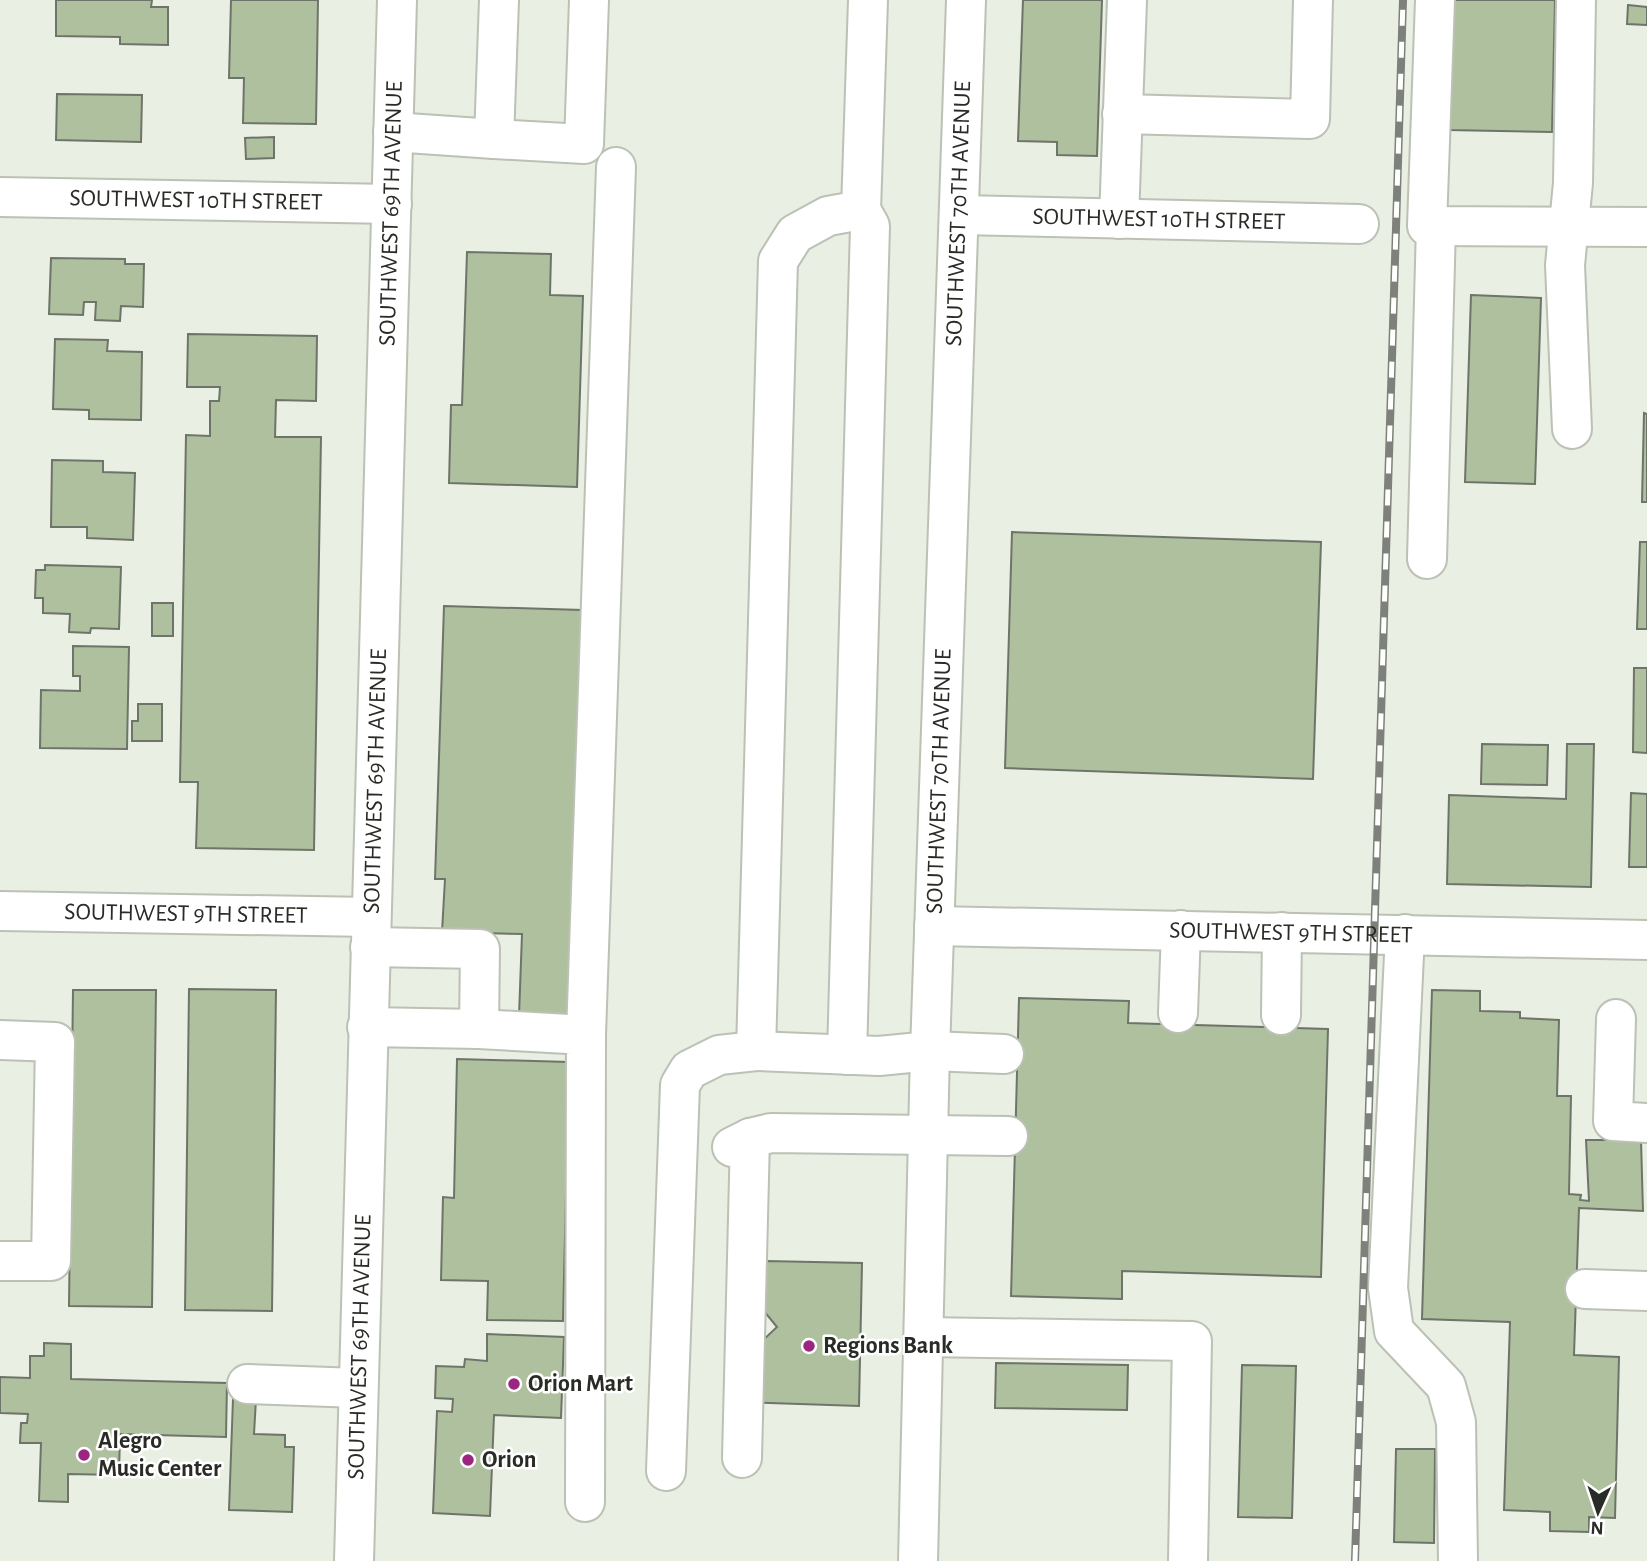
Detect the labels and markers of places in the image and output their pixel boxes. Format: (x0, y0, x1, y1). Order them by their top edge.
place label: Regions Bank (823, 1334, 953, 1358)
marker: Regions Bank (801, 1338, 817, 1354)
place label: Orion Mart (528, 1372, 633, 1396)
marker: Orion Mart (506, 1376, 522, 1392)
place label: Alegro Music Center (98, 1429, 222, 1481)
marker: Alegro Music Center (76, 1447, 92, 1463)
place label: Orion (482, 1448, 536, 1472)
marker: Orion (460, 1452, 476, 1468)

